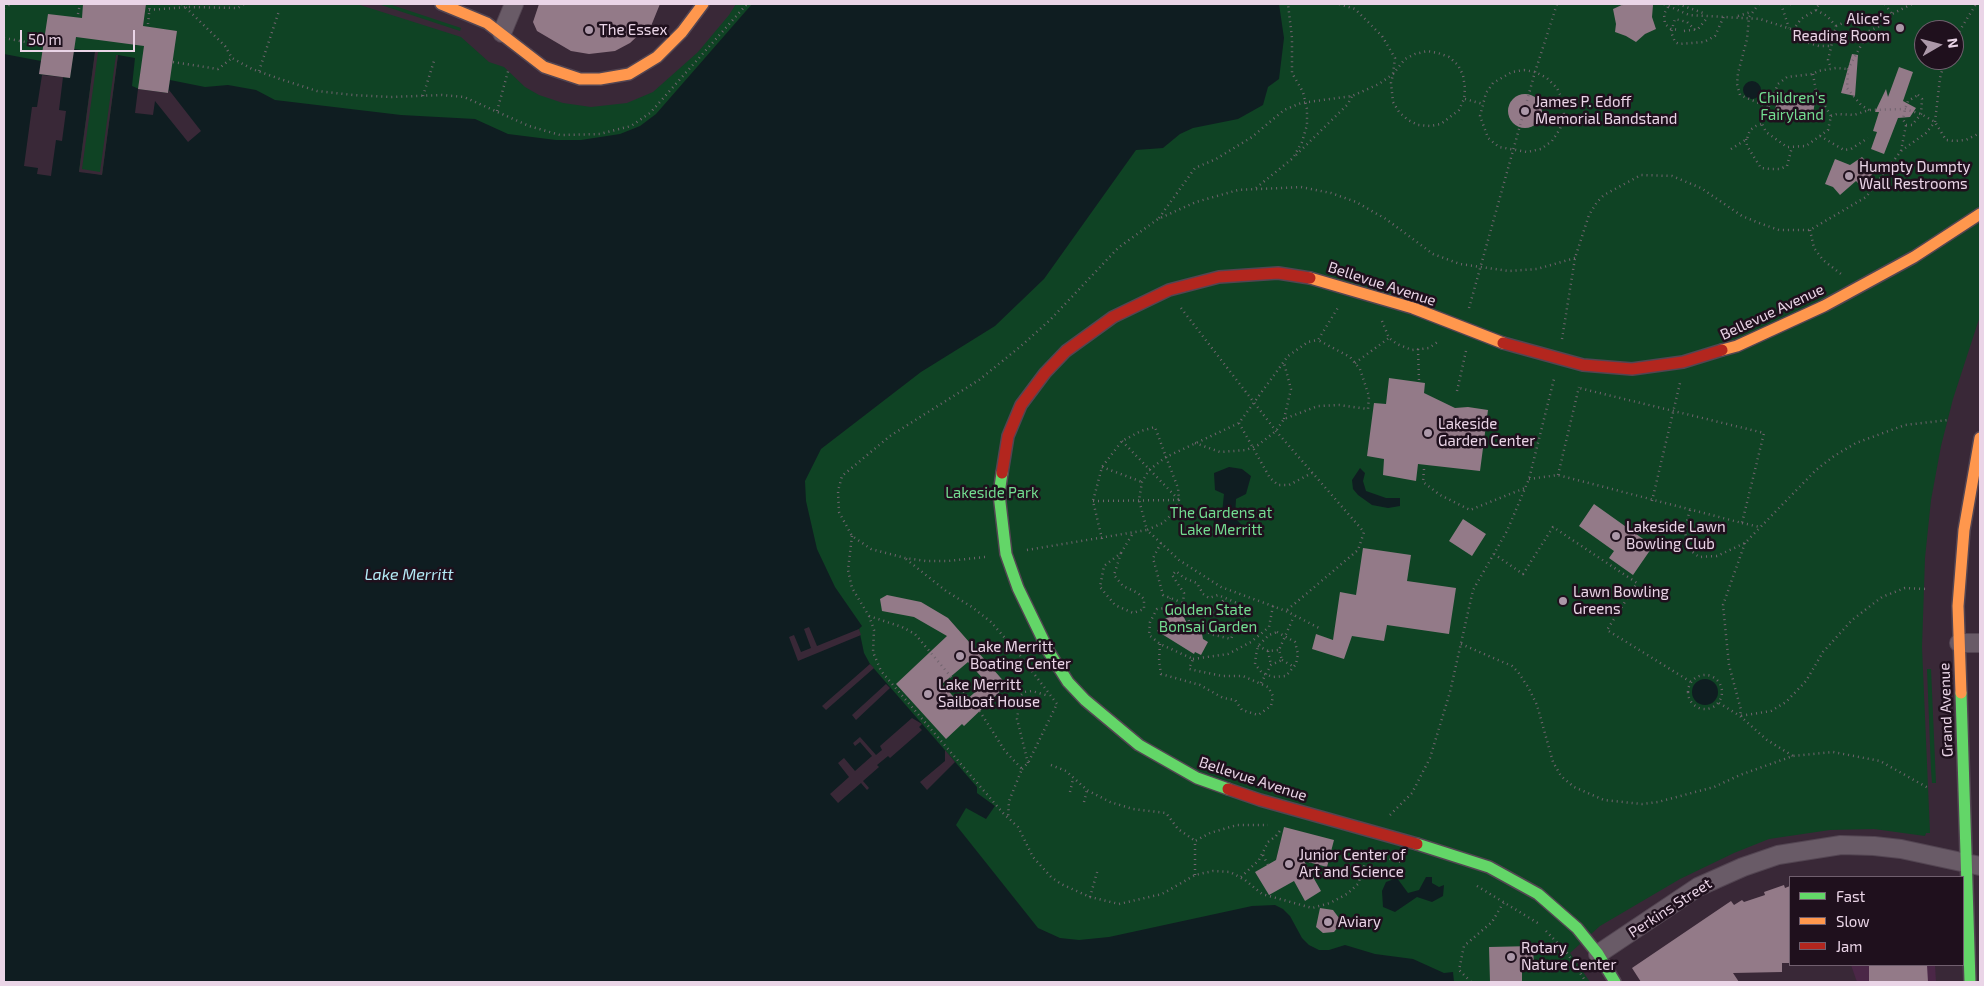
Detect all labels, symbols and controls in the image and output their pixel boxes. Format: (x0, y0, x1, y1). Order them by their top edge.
place label: Alice's Reading Room (1792, 10, 1890, 45)
scale bar (22, 20, 138, 52)
north arrow (1914, 20, 1964, 70)
place label: The Essex (599, 21, 667, 39)
marker: Alice's Reading Room (1894, 22, 1906, 34)
marker: The Essex (583, 24, 595, 36)
text: 50 m (28, 30, 62, 48)
text: N (1944, 37, 1962, 49)
park label: Children's Fairyland (1758, 89, 1826, 124)
place label: James P. Edoff Memorial Bandstand (1535, 93, 1677, 128)
marker: James P. Edoff Memorial Bandstand (1519, 105, 1531, 117)
place label: Humpty Dumpty Wall Restrooms (1859, 158, 1970, 193)
marker: Humpty Dumpty Wall Restrooms (1843, 170, 1855, 182)
street label: Bellevue Avenue (1326, 258, 1438, 310)
street label: Bellevue Avenue (1717, 280, 1827, 344)
place label: Lakeside Garden Center (1438, 415, 1535, 450)
marker: Lakeside Garden Center (1422, 427, 1434, 439)
park label: Lakeside Park (945, 484, 1039, 502)
park label: The Gardens at Lake Merritt (1170, 504, 1272, 539)
place label: Lakeside Lawn Bowling Club (1626, 518, 1726, 553)
marker: Lakeside Lawn Bowling Club (1610, 530, 1622, 542)
water label: Lake Merritt (364, 565, 454, 585)
place label: Lawn Bowling Greens (1573, 583, 1669, 618)
marker: Lawn Bowling Greens (1557, 595, 1569, 607)
park label: Golden State Bonsai Garden (1159, 601, 1257, 636)
place label: Lake Merritt Boating Center (970, 638, 1071, 673)
marker: Lake Merritt Boating Center (954, 650, 966, 662)
street label: Grand Avenue (1935, 662, 1957, 758)
place label: Lake Merritt Sailboat House (938, 676, 1040, 711)
marker: Lake Merritt Sailboat House (922, 688, 934, 700)
street label: Bellevue Avenue (1197, 753, 1309, 805)
place label: Junior Center of Art and Science (1299, 846, 1406, 881)
marker: Junior Center of Art and Science (1283, 858, 1295, 870)
street label: Perkins Street (1625, 874, 1715, 942)
legend (1789, 876, 1964, 966)
text: Fast (1836, 887, 1865, 905)
text: Slow (1836, 912, 1870, 930)
place label: Aviary (1338, 913, 1381, 931)
marker: Aviary (1322, 916, 1334, 928)
text: Jam (1836, 937, 1862, 955)
place label: Rotary Nature Center (1521, 939, 1616, 974)
marker: Rotary Nature Center (1505, 951, 1517, 963)

